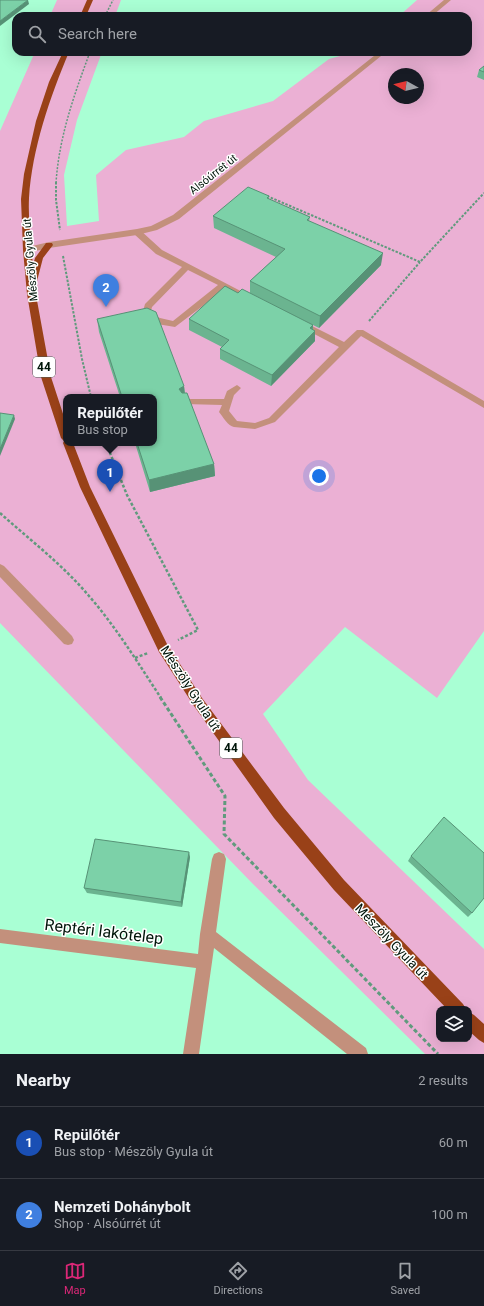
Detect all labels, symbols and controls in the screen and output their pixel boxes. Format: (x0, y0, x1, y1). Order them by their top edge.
search box (12, 12, 472, 56)
icon: search (26, 23, 48, 45)
text: Search here (58, 25, 137, 43)
north arrow (388, 68, 424, 104)
street label: Alsóúrrét út (187, 151, 240, 197)
street label: Mészöly Gyula út (20, 218, 41, 302)
pin: 2 (93, 274, 119, 307)
road number: 44 (33, 357, 55, 377)
popup (63, 394, 157, 446)
text: Repülőtér (77, 404, 143, 422)
text: Bus stop (77, 422, 128, 437)
pin: 1 (97, 459, 123, 492)
your location (309, 466, 329, 486)
street label: Mészöly Gyula út (158, 643, 224, 734)
road number: 44 (220, 738, 242, 758)
street label: Mészöly Gyula út (352, 901, 431, 982)
street label: Reptéri lakótelep (44, 915, 164, 948)
map controls (436, 1006, 472, 1042)
button: layers (436, 1006, 472, 1042)
text: Nearby (16, 1070, 71, 1090)
text: 2 results (418, 1073, 468, 1088)
text: Repülőtér (54, 1126, 120, 1144)
text: 1 (25, 1135, 33, 1150)
text: 60 m (439, 1135, 468, 1150)
text: Bus stop · Mészöly Gyula út (54, 1144, 213, 1159)
text: Nemzeti Dohánybolt (54, 1198, 191, 1216)
text: 2 (25, 1207, 33, 1222)
text: 100 m (431, 1207, 468, 1222)
text: Shop · Alsóúrrét út (54, 1216, 161, 1231)
tab: Map (64, 1260, 86, 1297)
tab: Directions (213, 1260, 263, 1297)
tab: Saved (390, 1260, 420, 1297)

